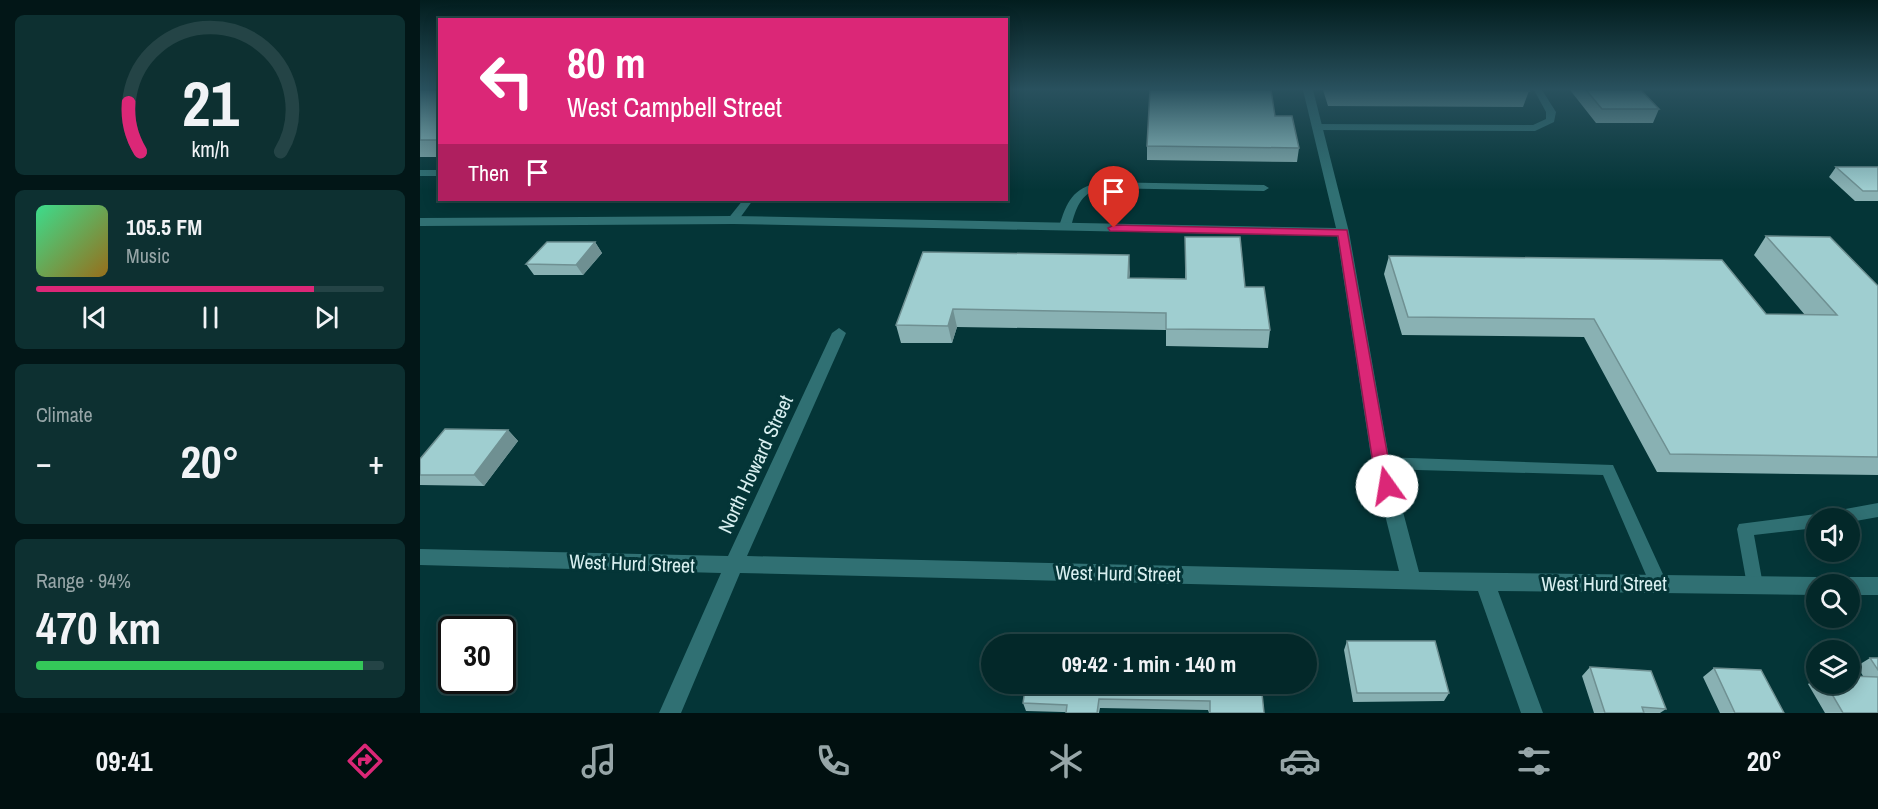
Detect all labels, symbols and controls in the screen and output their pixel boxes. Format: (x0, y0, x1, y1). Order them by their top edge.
text: 80 m (567, 35, 646, 91)
icon: left (468, 42, 546, 120)
text: 21 (182, 61, 239, 145)
text: West Campbell Street (567, 89, 782, 125)
text: km/h (191, 135, 229, 164)
icon: arrive (521, 156, 554, 189)
text: Then (468, 158, 509, 188)
pin (1088, 166, 1139, 228)
icon: arrive (1097, 175, 1130, 208)
text: 105.5 FM (126, 212, 202, 242)
text: Music (126, 242, 170, 269)
icon: previous (78, 301, 111, 334)
icon: pause (194, 301, 227, 334)
icon: next (310, 301, 343, 334)
street label: North Howard Street (711, 390, 799, 537)
text: Climate (36, 401, 93, 428)
text: 20° (180, 431, 240, 492)
text: − (36, 440, 52, 484)
text: + (368, 440, 384, 484)
position arrow (1355, 454, 1419, 518)
map controls (1806, 508, 1860, 694)
button: sound (1806, 508, 1860, 562)
street label: West Hurd Street (569, 547, 696, 579)
street label: West Hurd Street (1055, 558, 1181, 588)
text: Range · 94% (36, 567, 131, 594)
street label: West Hurd Street (1541, 570, 1667, 597)
button: search (1806, 574, 1860, 628)
text: 470 km (36, 597, 161, 658)
speed limit sign: 30 (438, 616, 516, 694)
button: layers (1806, 640, 1860, 694)
text: 09:42 · 1 min · 140 m (1062, 649, 1236, 679)
icon: directions (344, 740, 386, 782)
icon: music (578, 740, 620, 782)
icon: phone (812, 740, 854, 782)
icon: climate (1045, 740, 1087, 782)
icon: car (1279, 740, 1321, 782)
icon: filters (1513, 740, 1555, 782)
text: 09:41 (96, 743, 152, 779)
text: 20° (1747, 743, 1782, 779)

